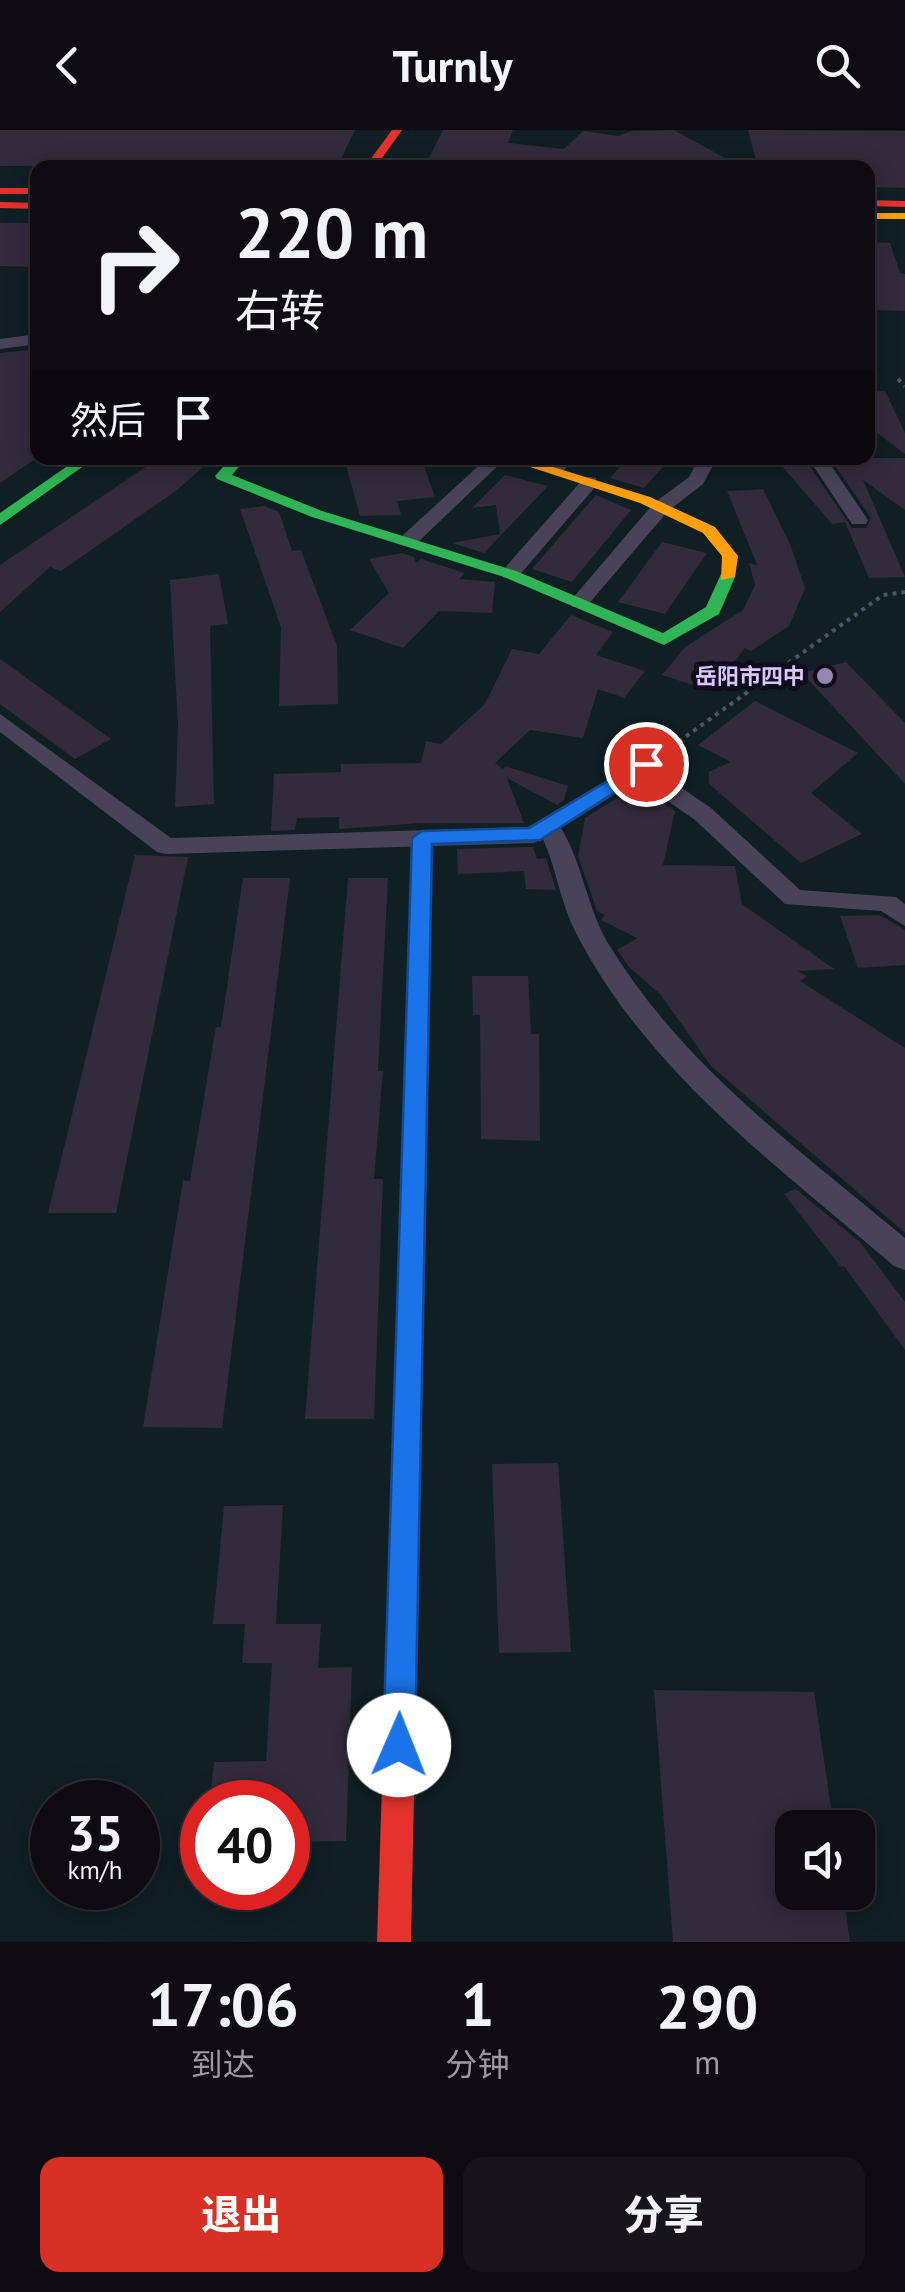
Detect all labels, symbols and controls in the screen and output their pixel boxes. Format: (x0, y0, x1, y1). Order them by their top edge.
text: Turnly (392, 36, 513, 94)
icon: back (40, 38, 95, 93)
icon: search (810, 38, 865, 93)
text: 220 m (235, 187, 428, 277)
icon: right (70, 200, 200, 330)
text: 右转 (235, 281, 325, 339)
icon: arrive (166, 390, 221, 445)
text: 然后 (70, 395, 146, 444)
place label: 岳阳市四中 (695, 662, 805, 690)
marker: 岳阳市四中 (814, 665, 836, 687)
pin (604, 722, 689, 807)
icon: arrive (619, 737, 674, 792)
position arrow (347, 1693, 451, 1797)
speed limit sign: 40 (180, 1780, 310, 1910)
text: 35 (67, 1800, 123, 1865)
map controls (775, 1810, 875, 1910)
button: sound (775, 1810, 875, 1910)
text: km/h (68, 1854, 122, 1886)
text: 17:06 (147, 1965, 299, 2043)
text: 1 (461, 1965, 495, 2043)
text: 290 (656, 1967, 758, 2045)
text: m (694, 2041, 720, 2083)
text: 到达 (191, 2043, 255, 2085)
text: 分钟 (446, 2043, 510, 2085)
button: 退出 (40, 2157, 443, 2272)
button: 分享 (463, 2157, 865, 2272)

